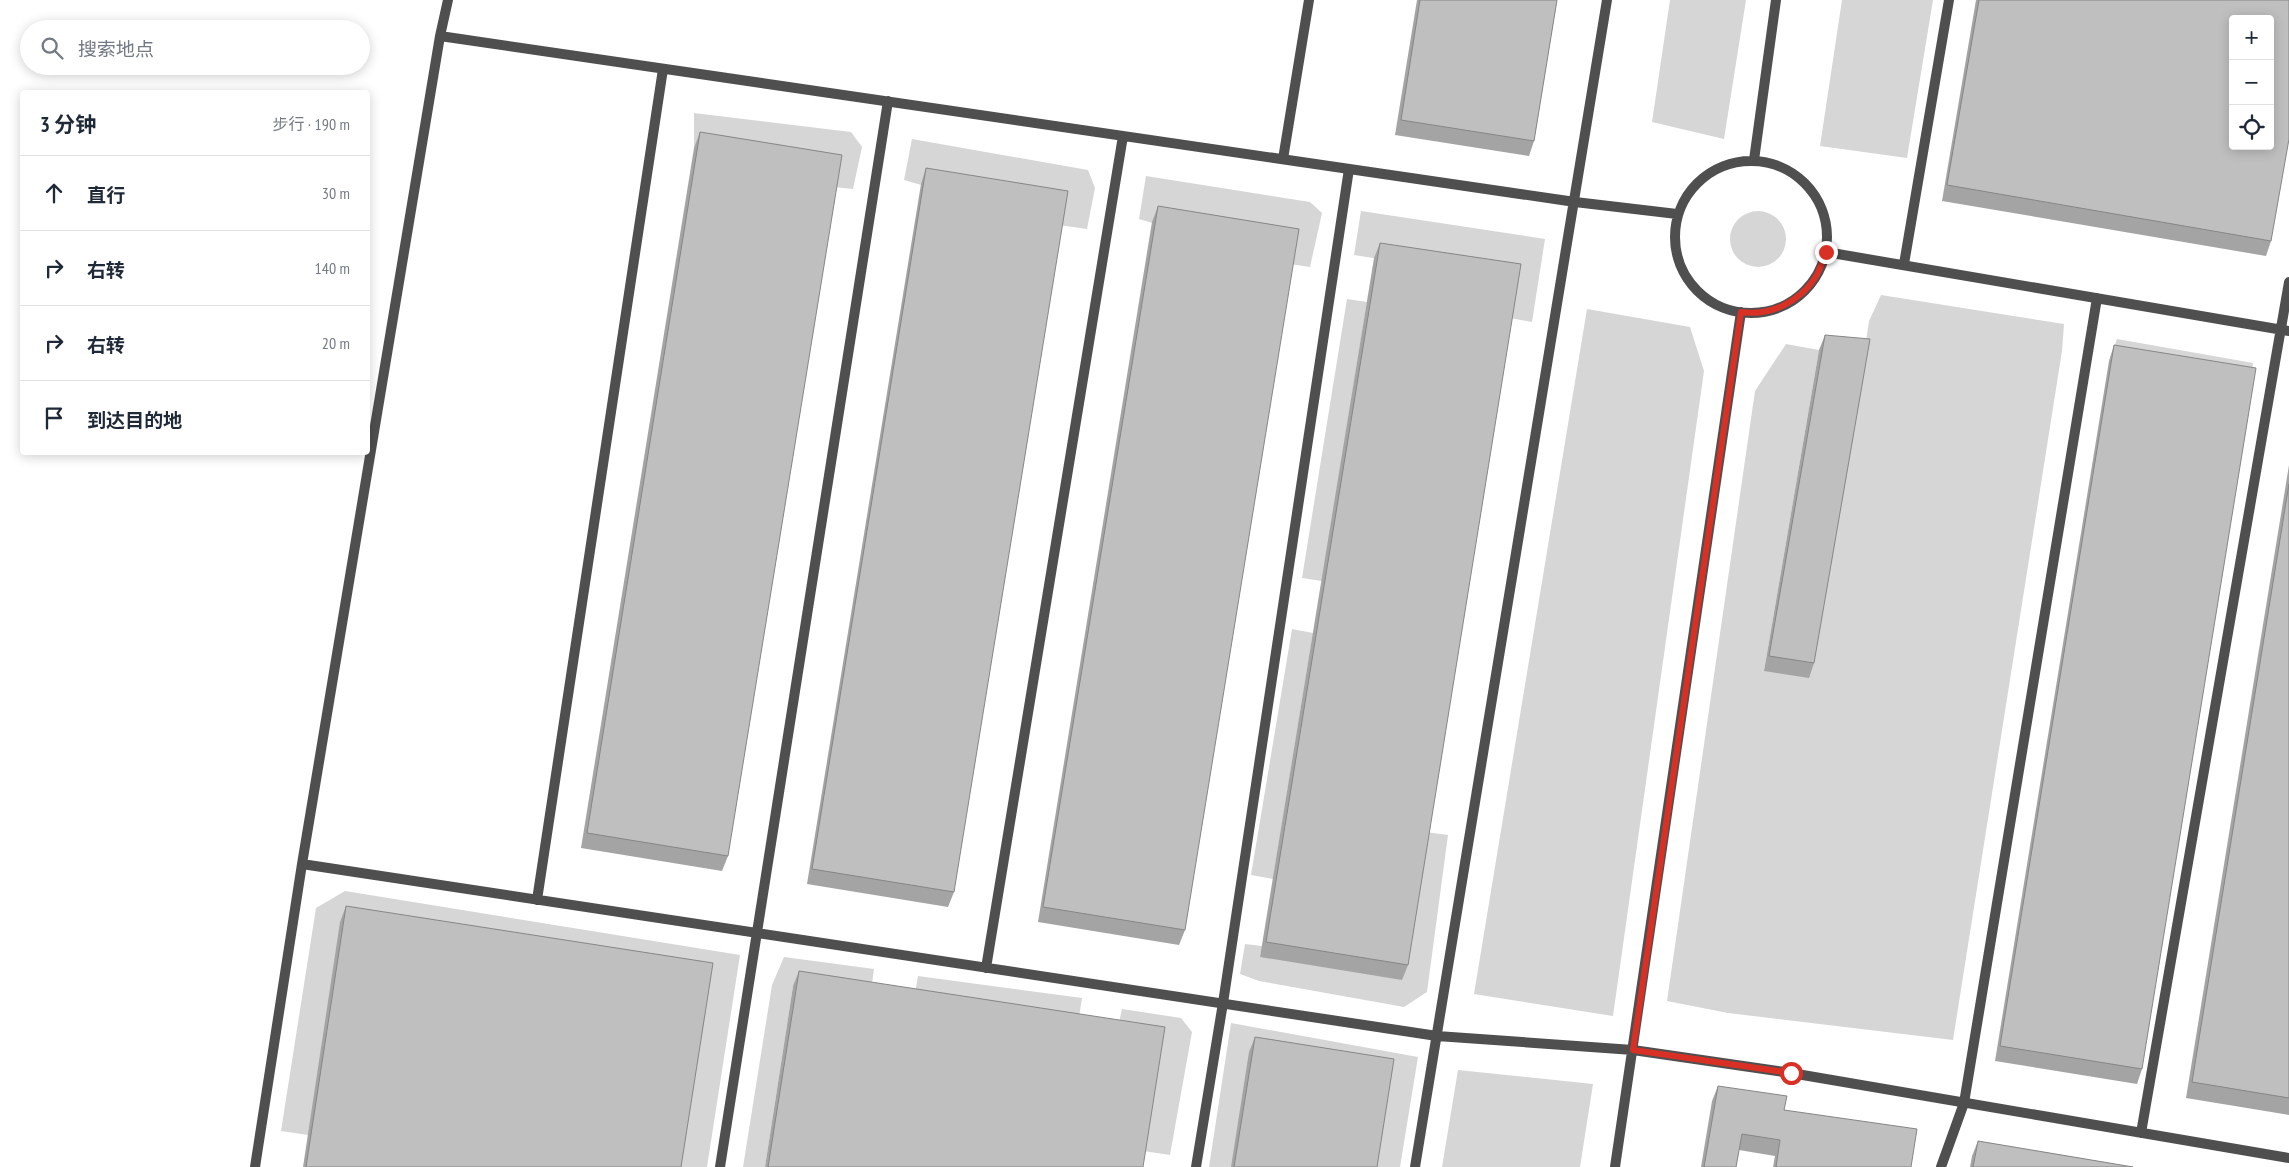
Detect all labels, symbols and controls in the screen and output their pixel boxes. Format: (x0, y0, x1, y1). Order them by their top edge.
map controls (2229, 15, 2274, 150)
button: + (2229, 15, 2274, 60)
search box (20, 20, 370, 75)
icon: search (38, 34, 66, 62)
text: 搜索地点 (78, 37, 154, 61)
button: − (2229, 60, 2274, 105)
button: locate (2229, 105, 2274, 150)
text: 3 分钟 (40, 111, 96, 138)
text: 步行 · 190 m (272, 114, 350, 134)
icon: ahead (40, 179, 68, 207)
text: 直行 (87, 183, 125, 207)
text: 30 m (322, 183, 350, 203)
route end (1815, 241, 1838, 264)
icon: right (40, 254, 68, 282)
text: 右转 (87, 258, 125, 282)
text: 140 m (315, 258, 350, 278)
icon: right (40, 329, 68, 357)
text: 右转 (87, 333, 125, 357)
text: 20 m (322, 333, 350, 353)
icon: arrive (40, 404, 68, 432)
text: 到达目的地 (87, 408, 182, 432)
route start (1780, 1062, 1803, 1085)

